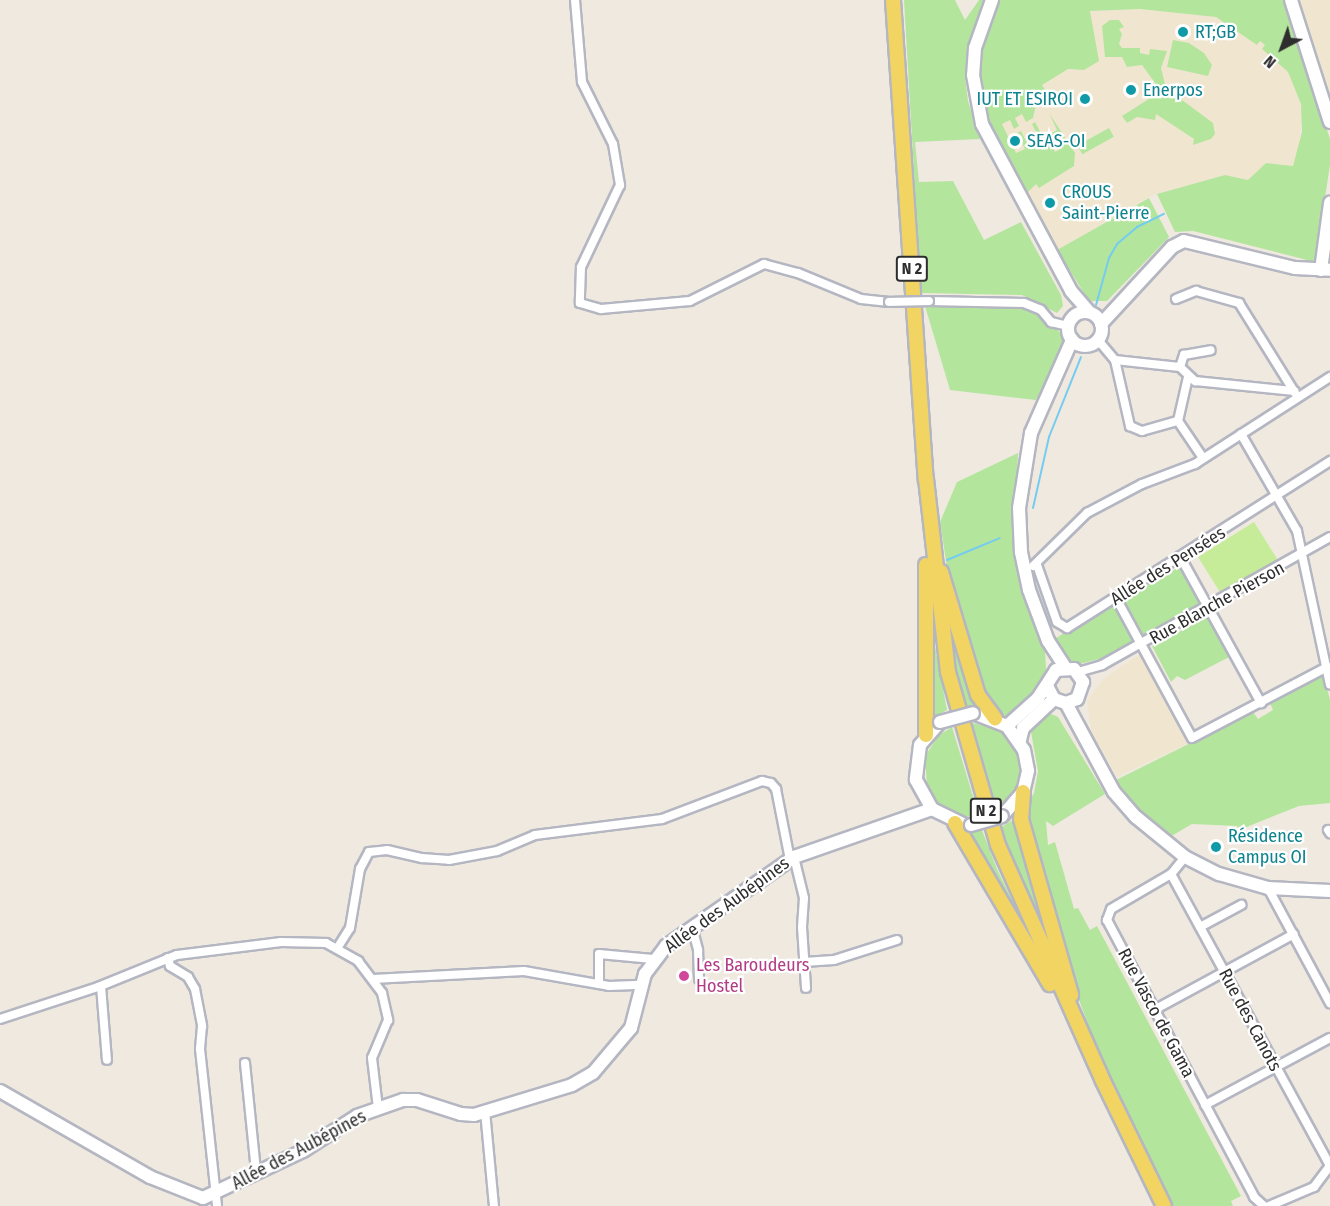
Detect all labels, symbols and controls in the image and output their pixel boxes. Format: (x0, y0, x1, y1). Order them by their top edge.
north arrow (1252, 18, 1312, 78)
place label: RT;GB (1195, 21, 1236, 43)
marker: RT;GB (1176, 25, 1190, 39)
text: N (1260, 52, 1280, 72)
place label: Enerpos (1143, 79, 1203, 101)
marker: Enerpos (1124, 83, 1138, 97)
place label: IUT ET ESIROI (977, 88, 1073, 110)
marker: IUT ET ESIROI (1078, 92, 1092, 106)
place label: SEAS-OI (1027, 130, 1085, 152)
marker: SEAS-OI (1008, 134, 1022, 148)
place label: CROUS Saint-Pierre (1062, 182, 1149, 224)
marker: CROUS Saint-Pierre (1043, 196, 1057, 210)
road number: N 2 (896, 256, 928, 282)
street label: Allée des Pensées (1106, 522, 1230, 610)
street label: Rue Blanche Pierson (1146, 557, 1288, 649)
road number: N 2 (970, 798, 1002, 824)
place label: Résidence Campus OI (1228, 826, 1307, 868)
marker: Résidence Campus OI (1209, 840, 1223, 854)
street label: Allée des Aubépines (660, 853, 794, 957)
street label: Rue Vasco de Gama (1113, 945, 1199, 1081)
place label: Les Baroudeurs Hostel (696, 955, 809, 998)
street label: Rue des Canots (1214, 965, 1286, 1075)
marker: Les Baroudeurs Hostel (677, 969, 691, 983)
street label: Allée des Aubépines (228, 1106, 370, 1194)

